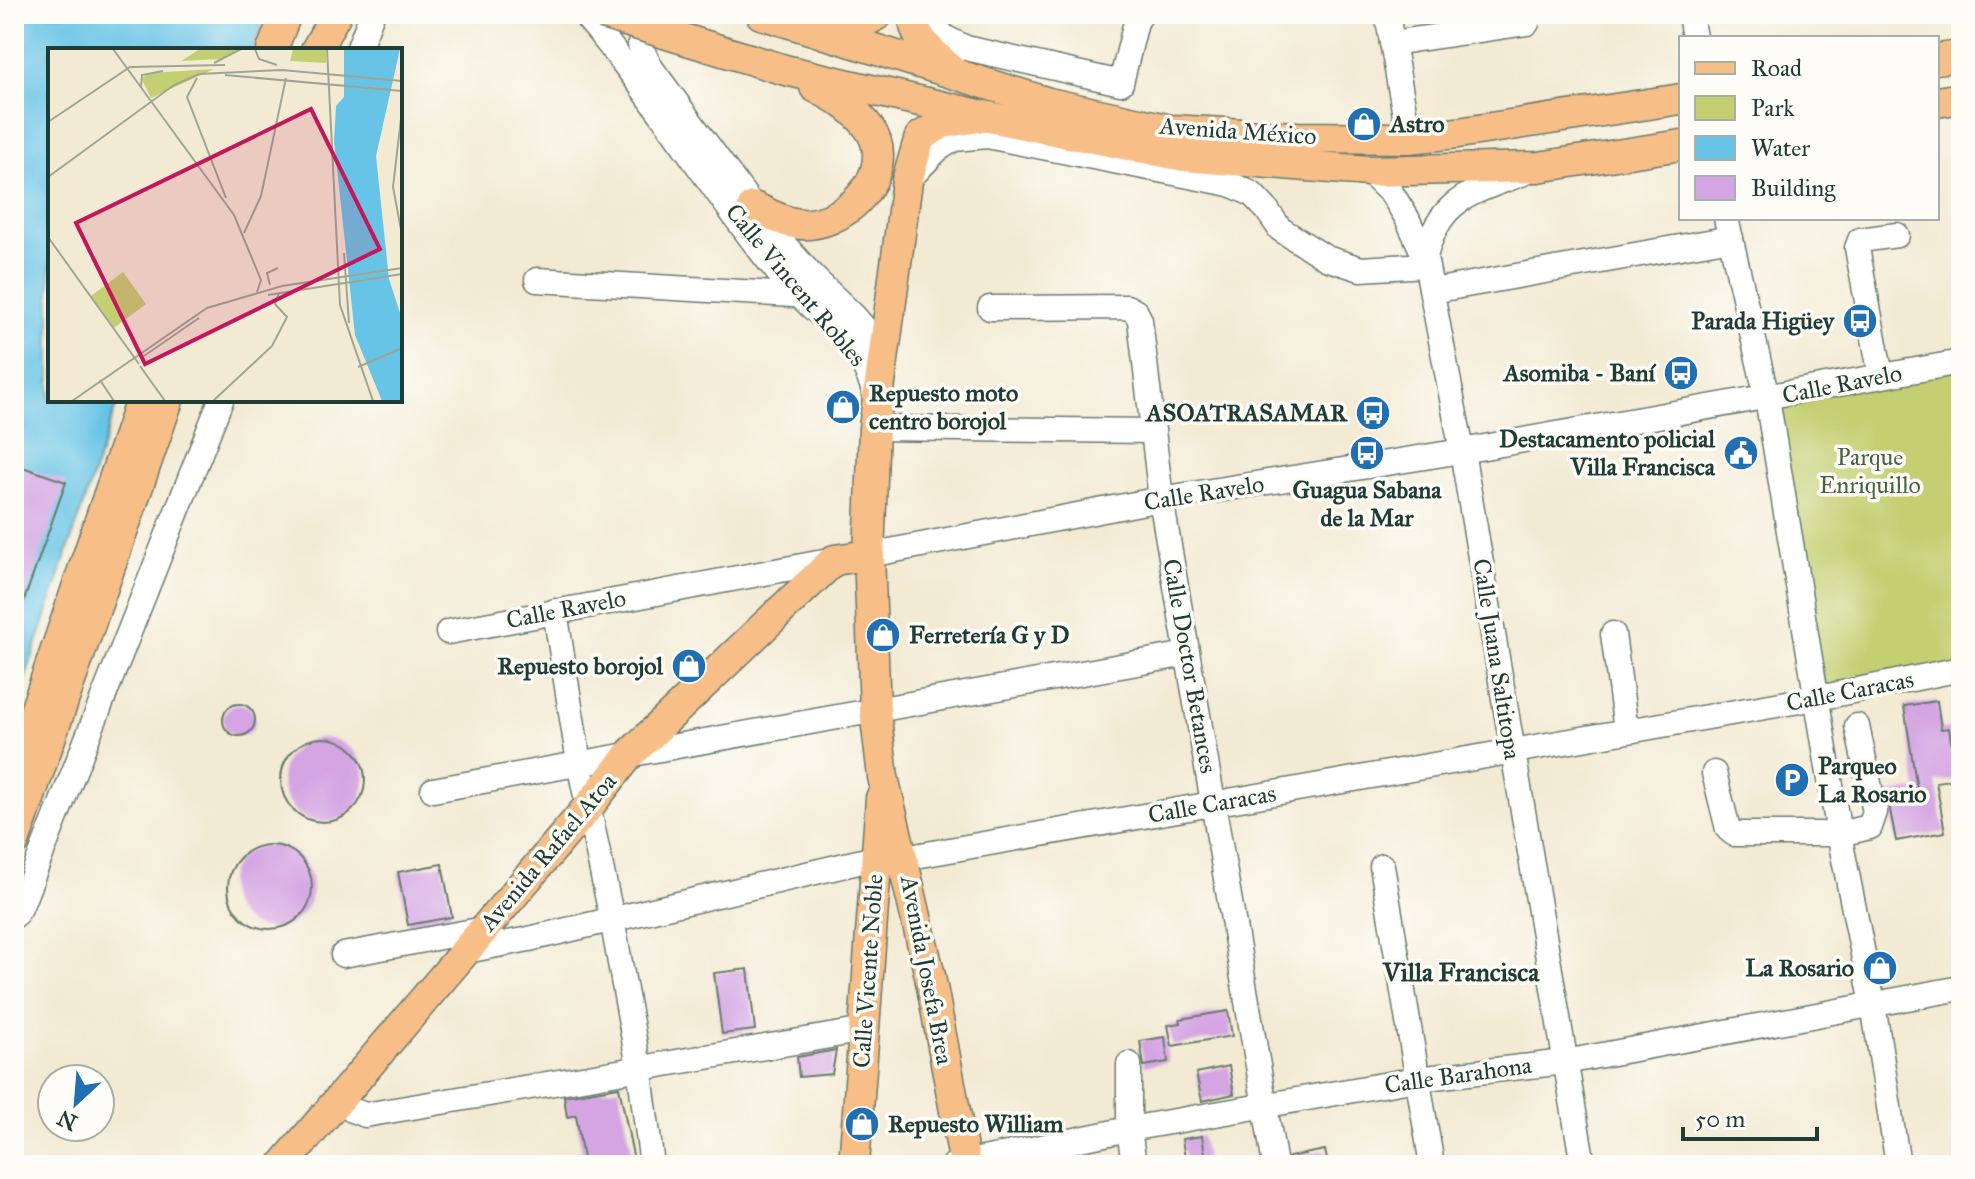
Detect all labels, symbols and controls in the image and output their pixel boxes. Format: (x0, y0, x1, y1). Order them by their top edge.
legend (1679, 36, 1939, 220)
inset map (48, 48, 402, 402)
text: Road (1751, 53, 1802, 83)
text: Park (1751, 93, 1795, 123)
shop icon: Astro (1345, 105, 1383, 143)
place label: Astro (1388, 109, 1445, 139)
street label: Avenida México (1158, 110, 1317, 151)
text: Water (1751, 133, 1810, 163)
text: Building (1751, 173, 1836, 203)
street label: Calle Vincent Robles (719, 198, 873, 372)
bus stop icon: Parada Higüey (1841, 302, 1879, 340)
place label: Parada Higüey (1691, 306, 1836, 336)
bus stop icon: Asomiba - Baní (1662, 354, 1700, 392)
place label: Asomiba - Baní (1502, 358, 1656, 388)
street label: Calle Ravelo (1780, 358, 1904, 410)
place label: Repuesto moto centro borojol (869, 378, 1018, 436)
shop icon: Repuesto moto centro borojol (824, 388, 862, 426)
bus stop icon: ASOATRASAMAR (1354, 394, 1392, 432)
place label: ASOATRASAMAR (1144, 398, 1348, 428)
place label: Destacamento policial Villa Francisca (1499, 424, 1716, 482)
bus stop icon: Guagua Sabana de la Mar (1348, 434, 1386, 472)
public building icon: Destacamento policial Villa Francisca (1722, 434, 1760, 472)
park label: Parque Enriquillo (1819, 442, 1921, 500)
street label: Calle Ravelo (1142, 469, 1266, 517)
place label: Guagua Sabana de la Mar (1293, 475, 1442, 533)
street label: Calle Doctor Betances (1156, 556, 1224, 776)
street label: Calle Juana Saltitopa (1466, 556, 1528, 763)
street label: Calle Ravelo (504, 583, 628, 635)
shop icon: Ferretería G y D (864, 616, 902, 654)
place label: Ferretería G y D (909, 620, 1069, 650)
shop icon: Repuesto borojol (670, 647, 708, 685)
place label: Repuesto borojol (497, 651, 664, 681)
street label: Calle Caracas (1784, 664, 1916, 718)
place label: Parqueo La Rosario (1818, 751, 1927, 809)
parking icon: Parqueo La Rosario (1773, 761, 1811, 799)
street label: Avenida Rafael Atoa (473, 766, 623, 938)
street label: Calle Caracas (1146, 778, 1278, 830)
street label: Avenida Josefa Brea (894, 872, 960, 1068)
street label: Calle Vicente Noble (846, 873, 890, 1069)
shop icon: La Rosario (1861, 949, 1899, 987)
place label: La Rosario (1745, 953, 1854, 983)
district label: Villa Francisca (1382, 956, 1540, 988)
street label: Calle Barahona (1382, 1050, 1534, 1100)
north arrow (36, 1063, 116, 1143)
scale bar (1683, 1091, 1817, 1141)
text: N (53, 1104, 82, 1137)
text: 50 m (1695, 1104, 1745, 1134)
shop icon: Repuesto William (843, 1105, 881, 1143)
place label: Repuesto William (888, 1109, 1064, 1139)

